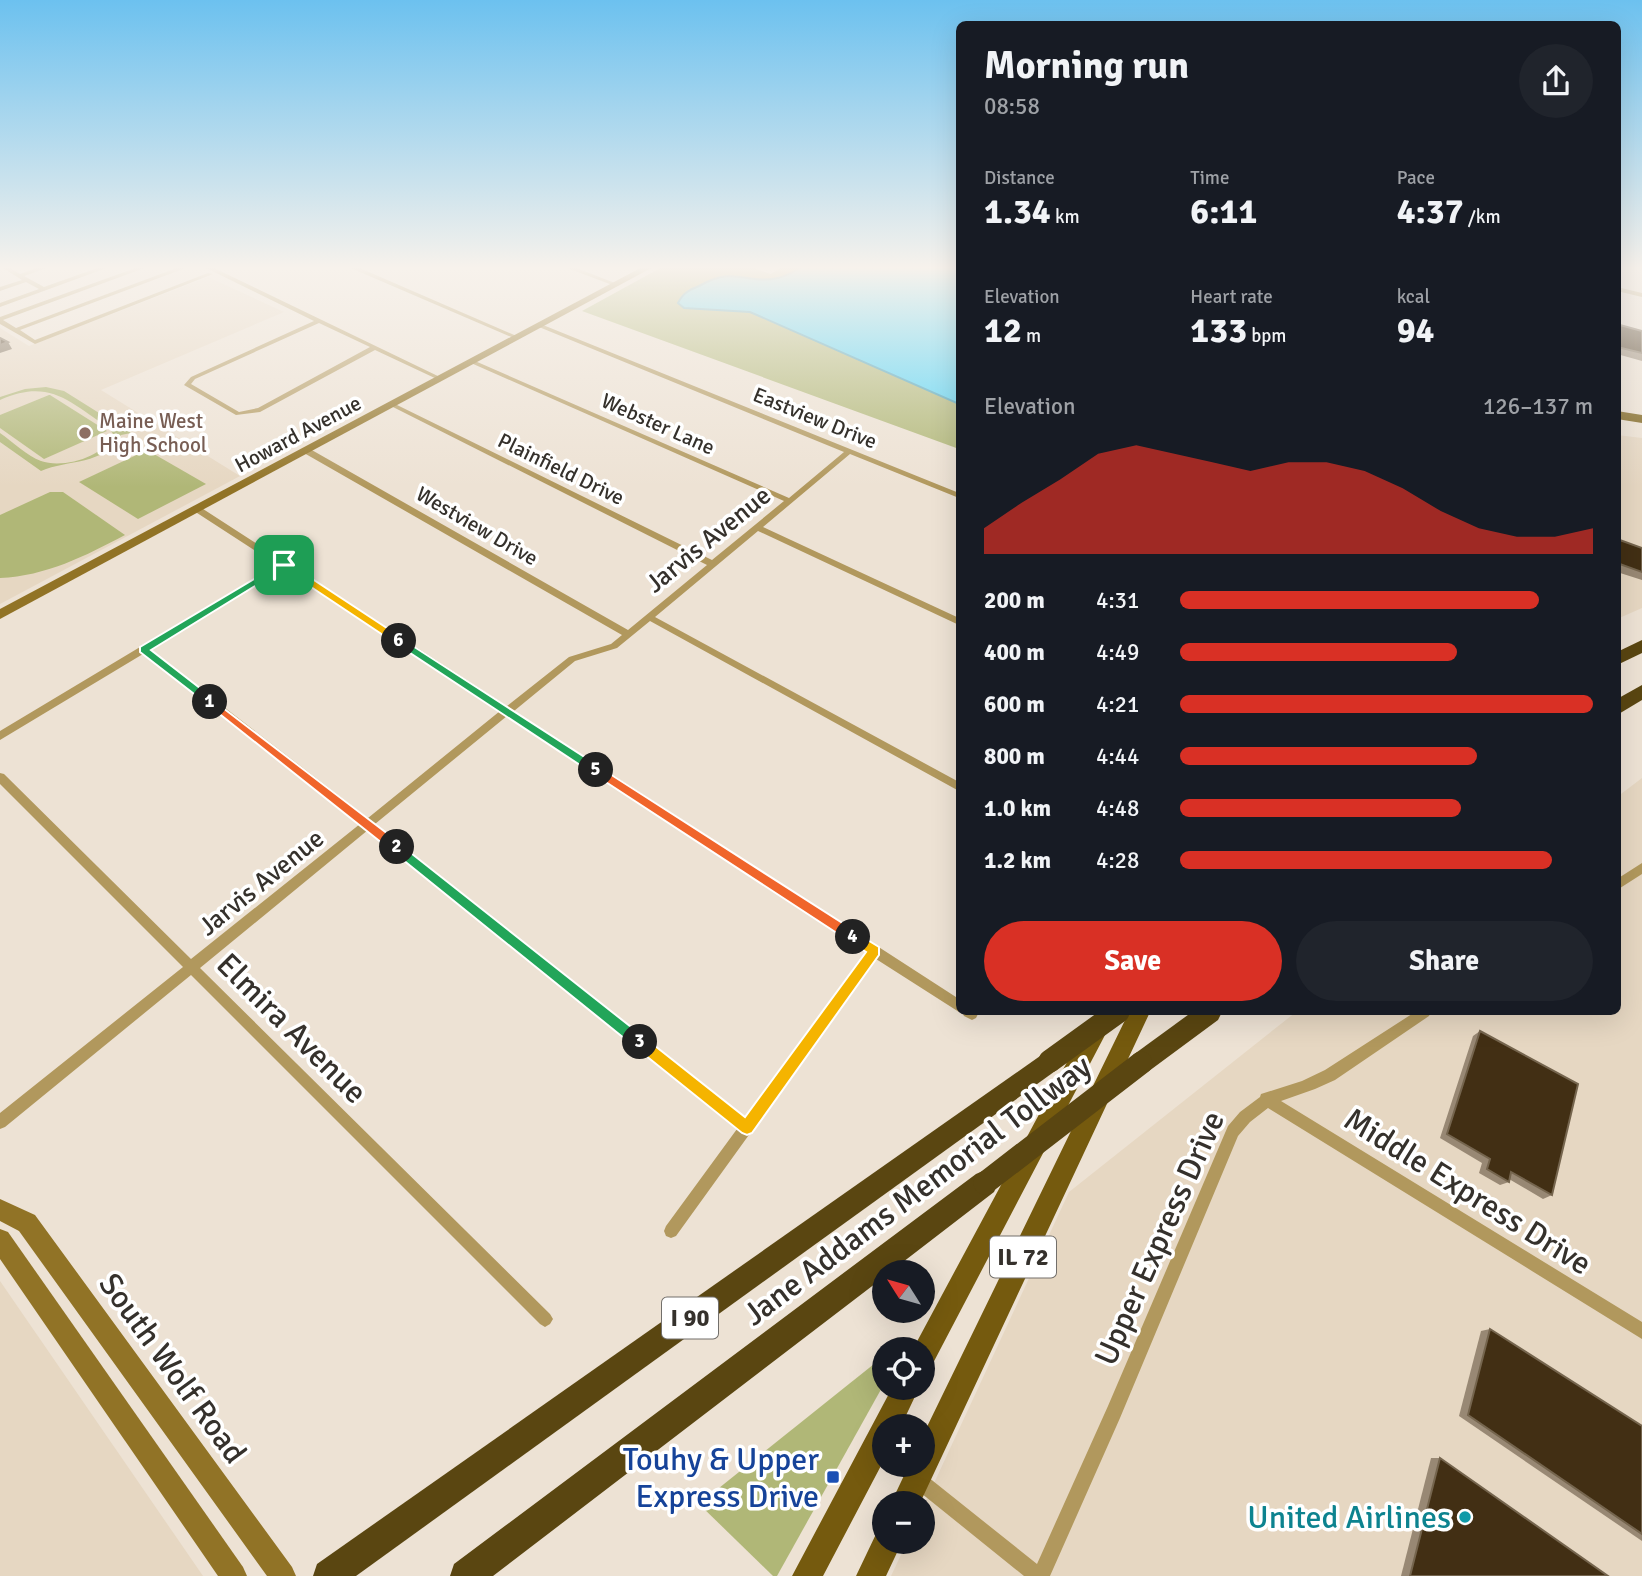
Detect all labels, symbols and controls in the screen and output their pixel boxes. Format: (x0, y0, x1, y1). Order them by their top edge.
text: Morning run (984, 42, 1189, 89)
button: share (1519, 44, 1593, 118)
text: 08:58 (984, 92, 1040, 121)
text: Distance (984, 166, 1055, 190)
text: Time (1190, 166, 1229, 190)
text: Pace (1397, 166, 1435, 190)
text: 1.34 (984, 190, 1051, 233)
text: 6:11 (1190, 190, 1257, 233)
text: 4:37 (1397, 190, 1464, 233)
text: km (1051, 205, 1080, 229)
text: /km (1464, 205, 1501, 229)
text: Elevation (984, 285, 1060, 309)
text: Heart rate (1190, 285, 1273, 309)
text: kcal (1397, 285, 1430, 309)
text: 12 (984, 309, 1022, 352)
text: 133 (1190, 309, 1247, 352)
text: 94 (1397, 309, 1434, 352)
text: m (1022, 324, 1041, 348)
text: bpm (1247, 324, 1286, 348)
street label: Eastview Drive (749, 381, 881, 455)
street label: Webster Lane (597, 387, 719, 461)
street label: Howard Avenue (230, 390, 366, 478)
text: Elevation (984, 392, 1076, 421)
text: 126–137 m (1483, 392, 1593, 421)
place label: Maine West High School (99, 408, 207, 458)
marker: Maine West High School (77, 425, 93, 441)
street label: Plainfield Drive (494, 427, 628, 511)
street label: Jarvis Avenue (640, 480, 778, 600)
street label: Westview Drive (411, 481, 543, 571)
pin (254, 535, 314, 595)
icon: arrive (265, 546, 303, 584)
text: 200 m (984, 586, 1045, 615)
text: 4:31 (1096, 586, 1139, 615)
pin: 6 (382, 624, 416, 658)
text: 6 (393, 628, 404, 652)
text: 400 m (984, 638, 1045, 667)
text: 4:49 (1096, 638, 1139, 667)
pin: 1 (192, 684, 228, 720)
text: 1 (204, 689, 215, 713)
text: 600 m (984, 690, 1045, 719)
text: 4:21 (1096, 690, 1139, 719)
text: 800 m (984, 742, 1045, 771)
text: 4:44 (1096, 742, 1139, 771)
pin: 5 (578, 752, 614, 788)
text: 5 (590, 757, 601, 781)
text: 1.0 km (984, 794, 1051, 823)
text: 4:48 (1096, 794, 1139, 823)
street label: Jarvis Avenue (193, 823, 331, 943)
pin: 2 (380, 830, 414, 864)
text: 2 (391, 834, 402, 858)
text: 1.2 km (984, 846, 1051, 875)
text: 4:28 (1096, 846, 1139, 875)
pin: 4 (836, 920, 870, 954)
button: Save (984, 921, 1282, 1001)
button: Share (1296, 921, 1593, 1001)
text: 4 (847, 924, 858, 948)
street label: Elmira Avenue (208, 945, 375, 1112)
pin: 3 (622, 1024, 658, 1060)
text: 3 (634, 1029, 645, 1053)
street label: Jane Addams Memorial Tollway (736, 1047, 1099, 1334)
street label: Middle Express Drive (1337, 1100, 1599, 1283)
street label: Upper Express Drive (1086, 1105, 1233, 1371)
road number: IL 72 (990, 1237, 1056, 1278)
north arrow (872, 1260, 934, 1323)
map controls (872, 1260, 935, 1554)
street label: South Wolf Road (91, 1266, 255, 1471)
road number: I 90 (662, 1298, 718, 1338)
button: locate (872, 1337, 935, 1400)
button: + (872, 1414, 935, 1477)
place label: Touhy & Upper Express Drive (623, 1440, 819, 1516)
marker: Touhy & Upper Express Drive (825, 1469, 841, 1485)
button: − (872, 1491, 935, 1554)
place label: United Airlines (1247, 1498, 1451, 1537)
marker: United Airlines (1457, 1509, 1473, 1525)

